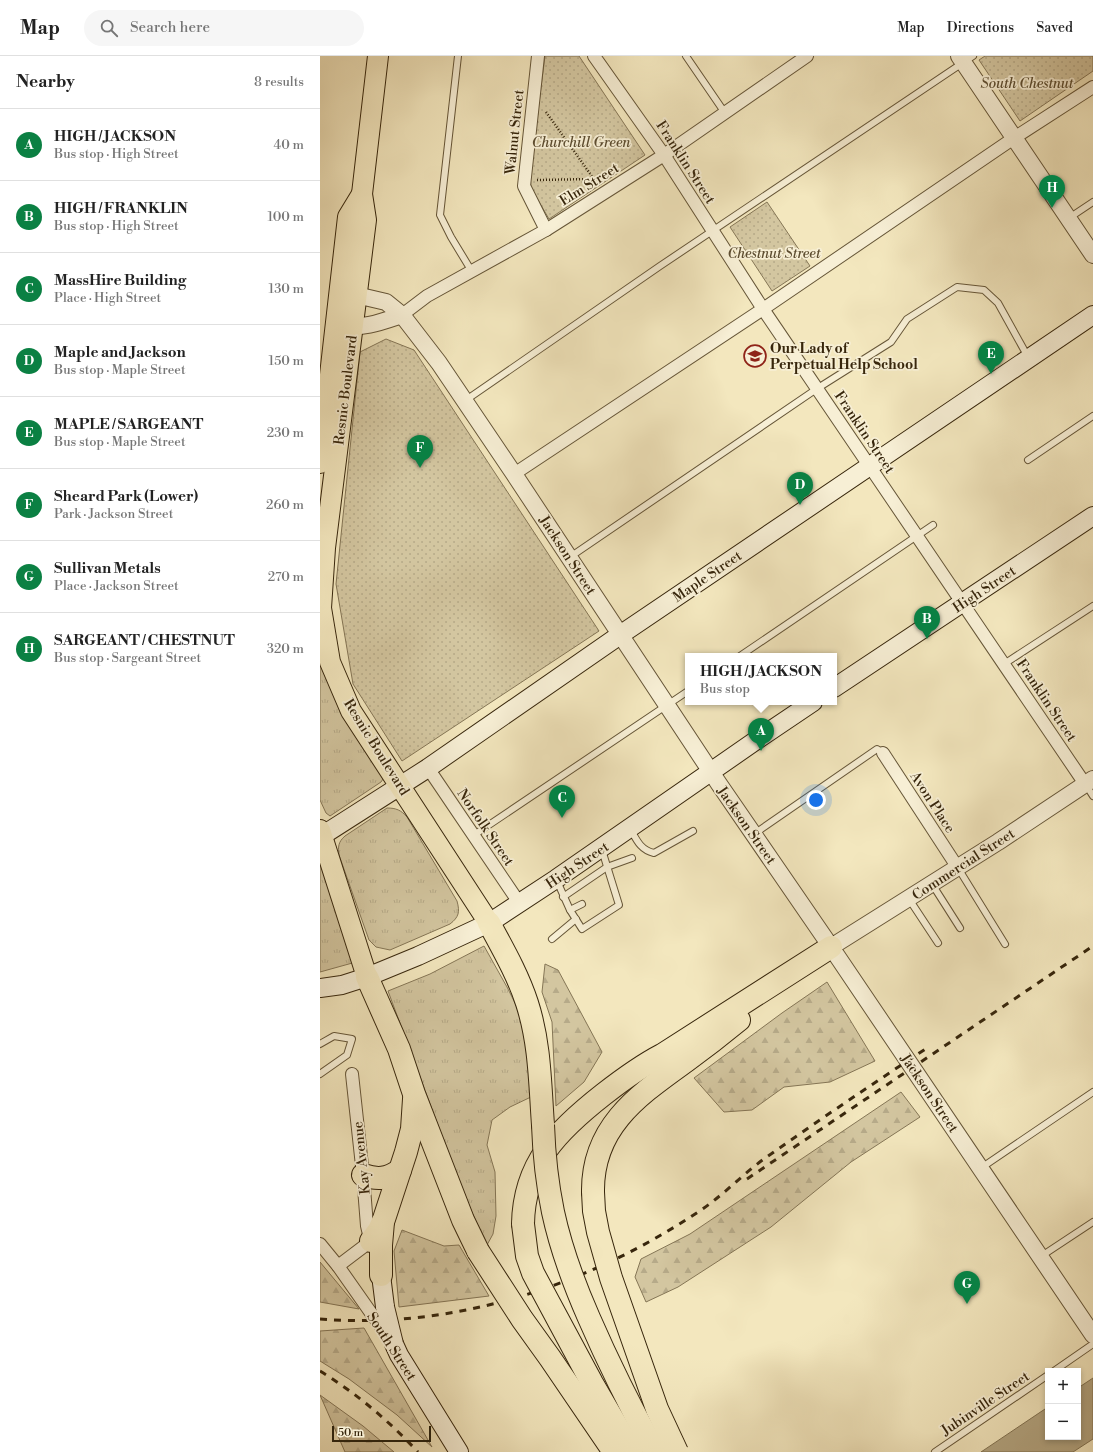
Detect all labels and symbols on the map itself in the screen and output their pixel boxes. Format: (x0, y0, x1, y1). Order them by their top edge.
park label: South Chestnut (981, 75, 1074, 93)
street label: Walnut Street (501, 89, 528, 176)
street label: Franklin Street (652, 117, 719, 208)
park label: Churchill Green (532, 134, 630, 152)
street label: Elm Street (556, 159, 623, 210)
pin: H (1039, 175, 1065, 208)
park label: Chestnut Street (727, 245, 821, 263)
street label: Resnic Boulevard (330, 334, 362, 446)
place label: Our Lady of Perpetual Help School (770, 340, 918, 374)
pin: E (978, 341, 1004, 374)
school or university icon: Our Lady of Perpetual Help School (742, 343, 768, 369)
street label: Franklin Street (830, 388, 898, 477)
pin: F (407, 435, 433, 468)
pin: D (787, 472, 813, 505)
street label: Jackson Street (534, 512, 600, 599)
street label: Maple Street (669, 547, 746, 607)
street label: High Street (950, 562, 1020, 618)
pin: B (914, 606, 940, 639)
street label: Franklin Street (1012, 656, 1080, 745)
street label: Resnic Boulevard (339, 696, 413, 799)
pin: A (748, 718, 774, 751)
street label: Avon Place (905, 768, 959, 837)
street label: Jackson Street (712, 782, 780, 868)
street label: Norfolk Street (453, 785, 518, 870)
pin: C (549, 785, 575, 818)
your location (806, 790, 826, 810)
street label: Commercial Street (909, 825, 1018, 905)
street label: High Street (543, 838, 613, 894)
street label: Jackson Street (896, 1050, 962, 1136)
street label: Kay Avenue (349, 1120, 375, 1195)
pin: G (954, 1271, 980, 1304)
street label: South Street (362, 1309, 420, 1384)
street label: Jubinville Street (937, 1368, 1033, 1441)
scale bar (332, 1424, 431, 1443)

